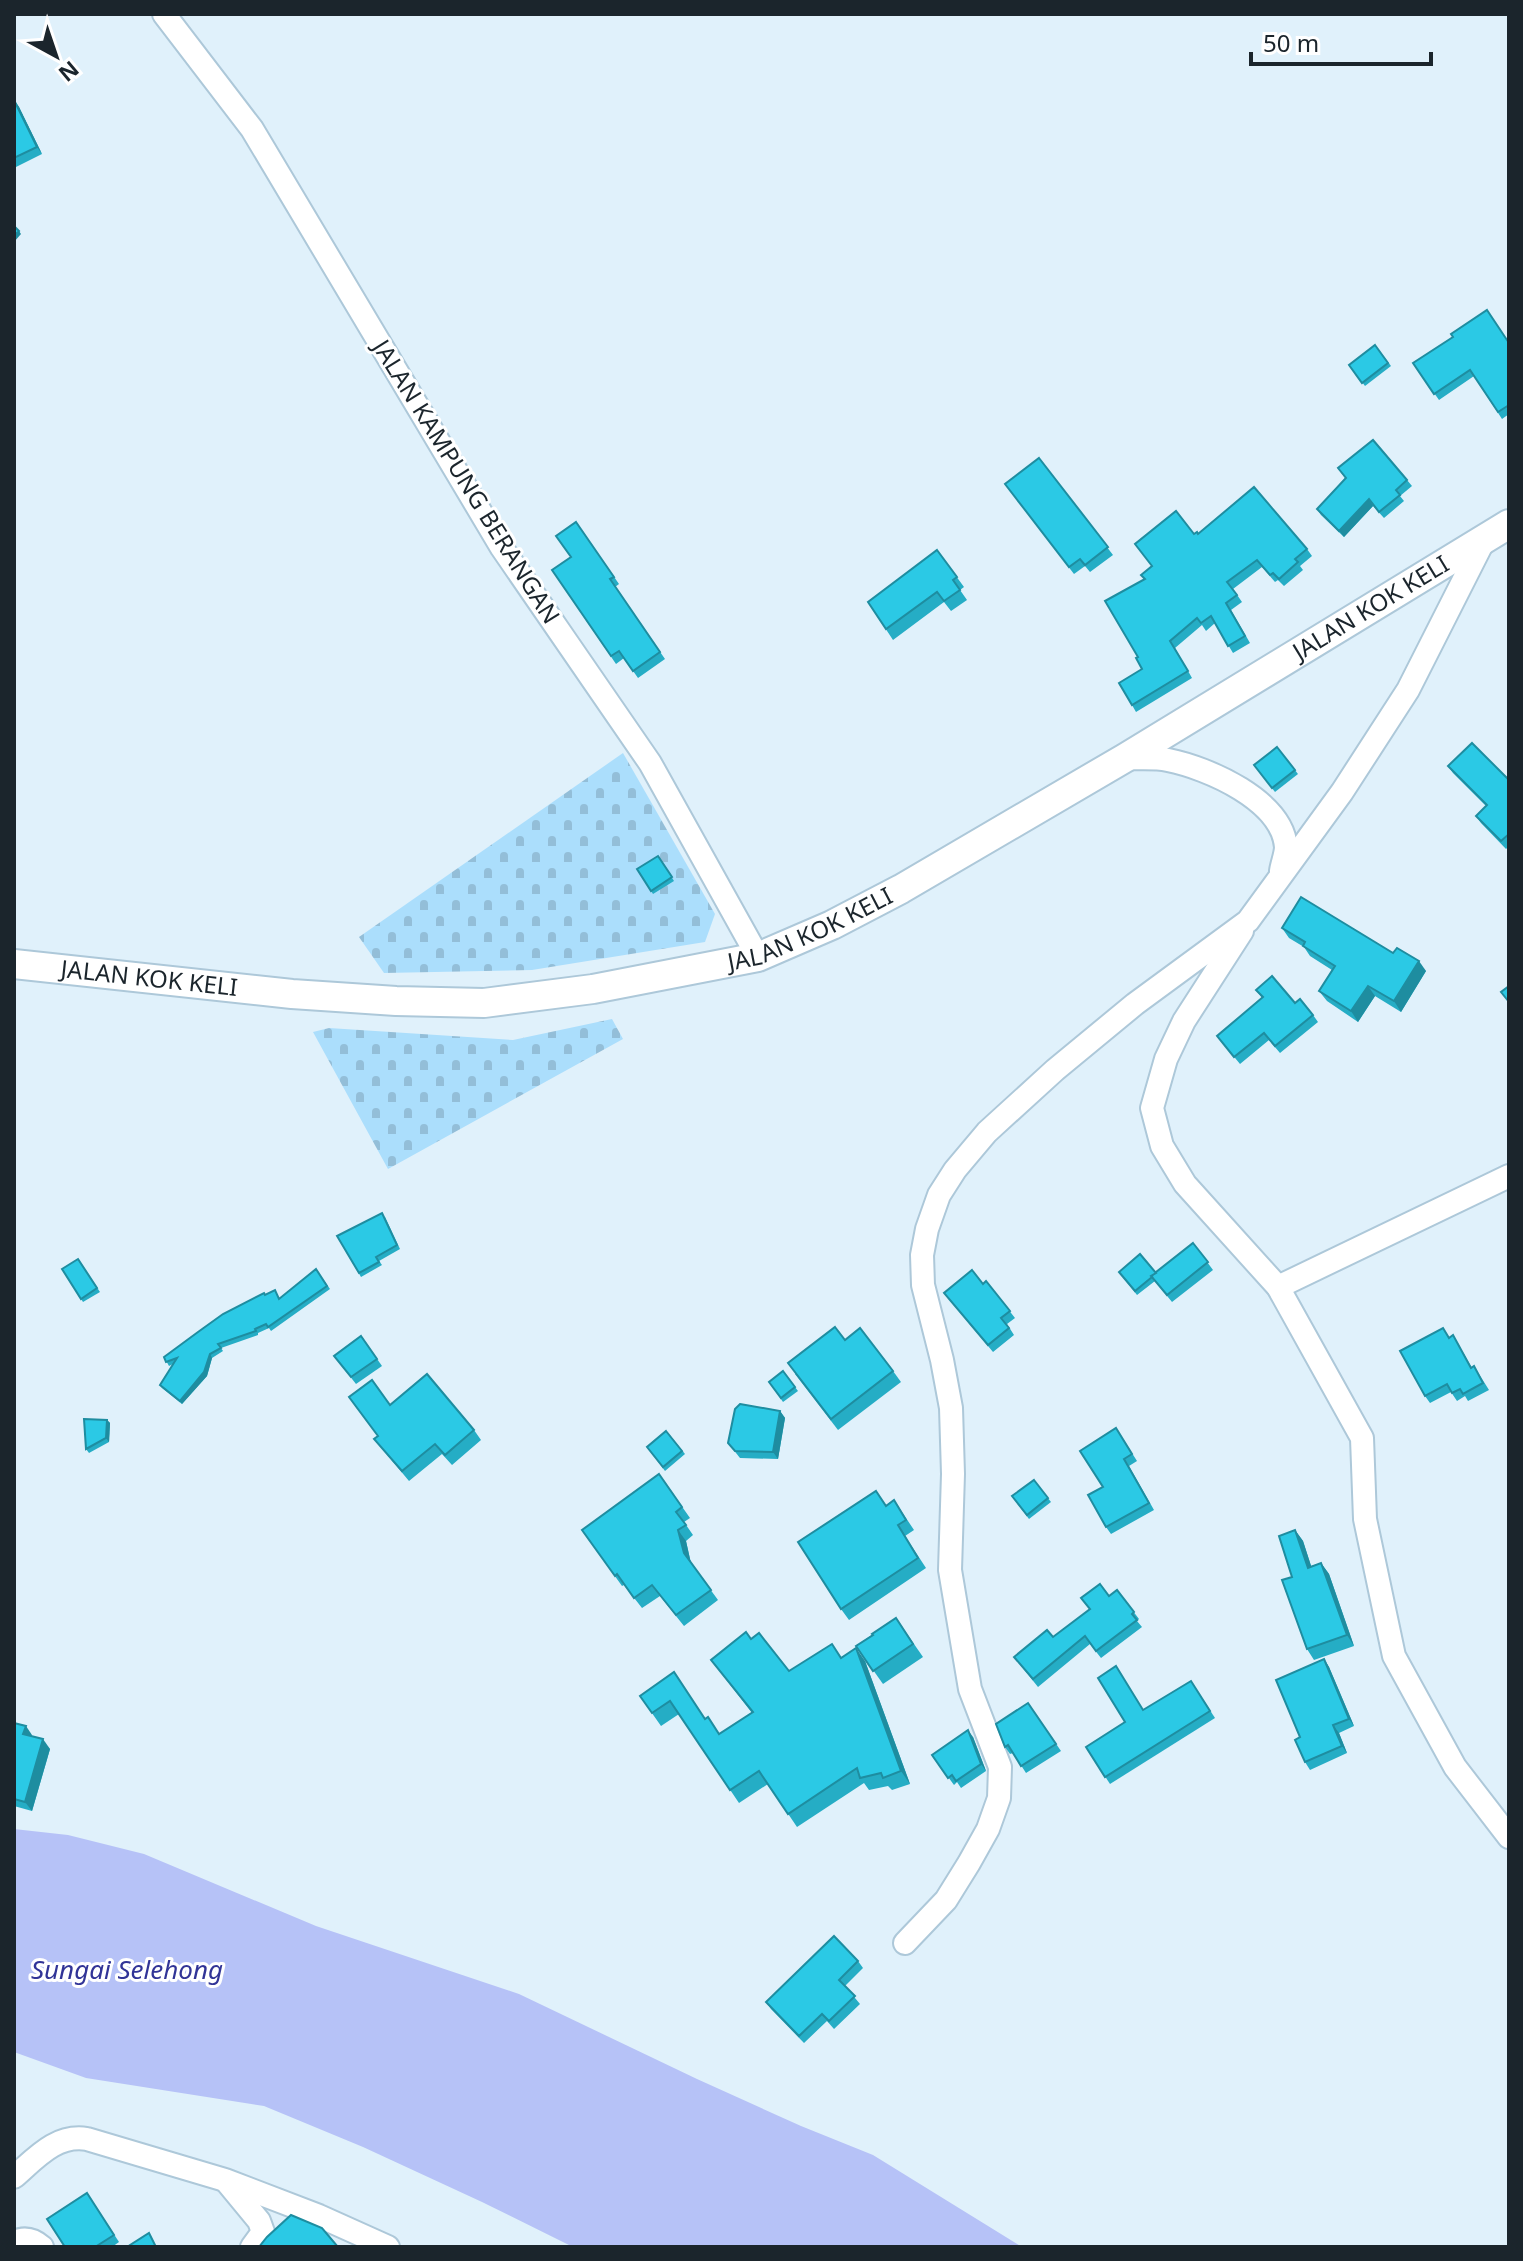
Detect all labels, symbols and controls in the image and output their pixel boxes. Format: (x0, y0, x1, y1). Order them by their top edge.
north arrow (16, 16, 96, 96)
scale bar (1251, 16, 1431, 66)
text: 50 m (1263, 26, 1319, 59)
text: N (53, 55, 86, 89)
street label: JALAN KAMPUNG BERANGAN (365, 331, 568, 629)
street label: JALAN KOK KELI (1284, 546, 1455, 668)
street label: JALAN KOK KELI (723, 878, 898, 978)
street label: JALAN KOK KELI (57, 951, 239, 1003)
water label: Sungai Selehong (31, 1951, 223, 1987)

